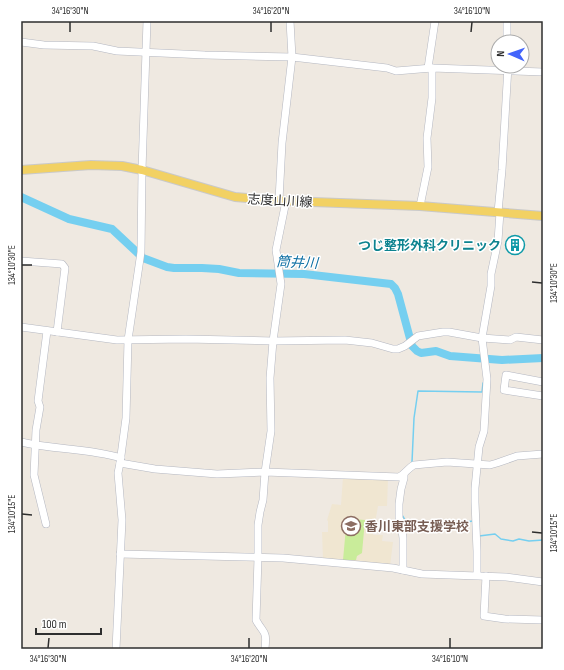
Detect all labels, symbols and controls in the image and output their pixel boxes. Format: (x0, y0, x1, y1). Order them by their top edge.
text: 34°16'30"N (51, 5, 89, 17)
text: 34°16'20"N (252, 5, 290, 17)
text: 34°16'10"N (454, 5, 490, 17)
north arrow (490, 34, 530, 74)
text: N (494, 50, 507, 57)
street label: 志度山川線 (247, 191, 313, 211)
building icon: つじ整形外科クリニック (504, 234, 526, 256)
place label: つじ整形外科クリニック (358, 238, 501, 254)
text: 134°10'30"E (6, 245, 18, 285)
water label: 筒井川 (276, 253, 320, 272)
text: 134°10'30"E (548, 263, 560, 303)
text: 134°10'15"E (6, 495, 18, 533)
text: 134°10'15"E (548, 514, 560, 552)
school or university icon: 香川東部支援学校 (340, 515, 362, 537)
place label: 香川東部支援学校 (365, 519, 469, 535)
scale bar (36, 610, 101, 636)
text: 100 m (42, 617, 67, 632)
text: 34°16'30"N (29, 653, 67, 665)
text: 34°16'20"N (230, 653, 268, 665)
text: 34°16'10"N (432, 653, 468, 665)

